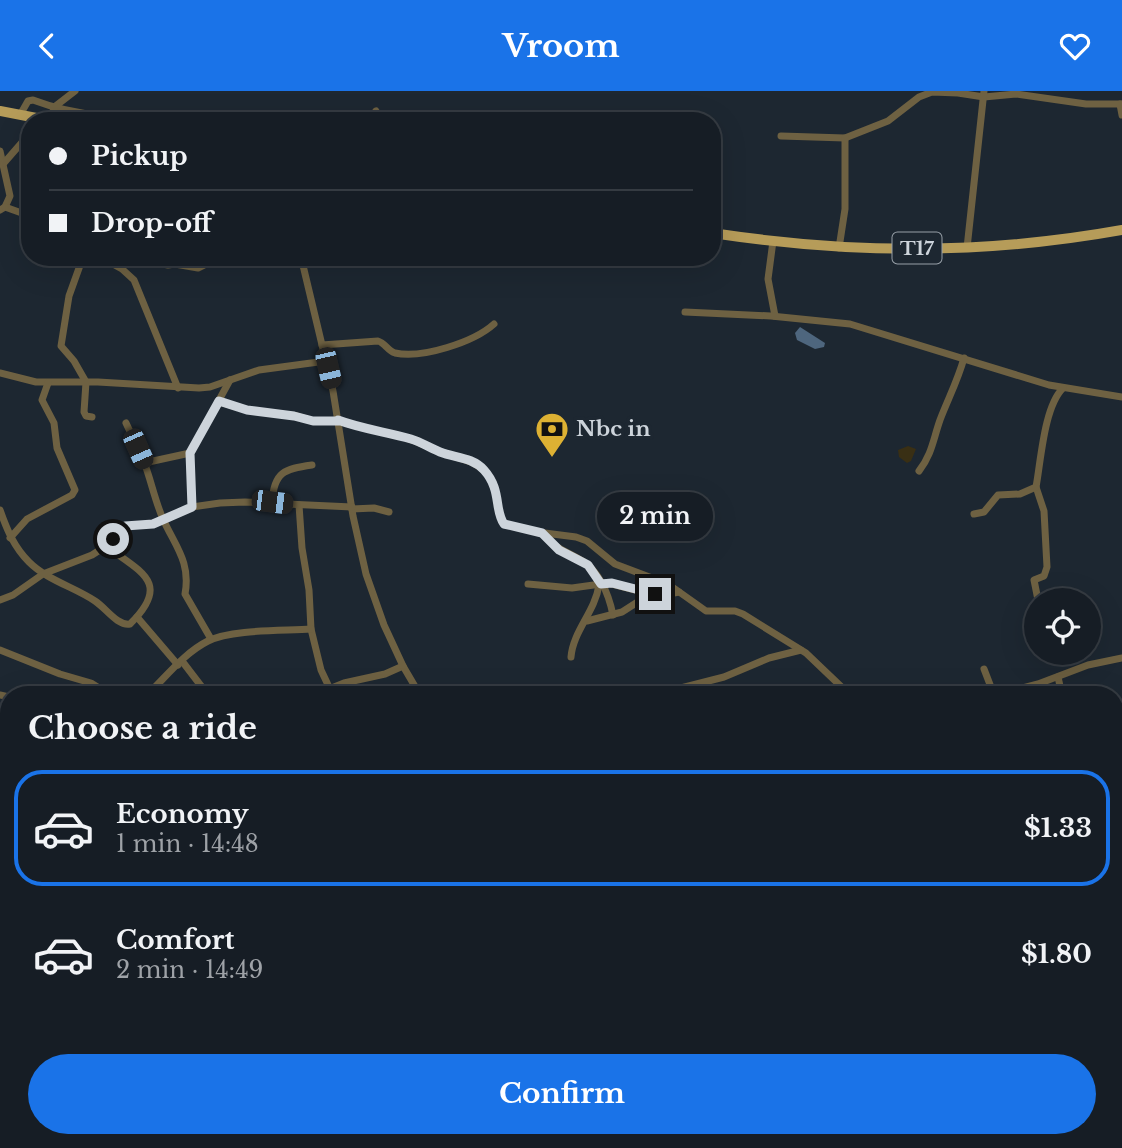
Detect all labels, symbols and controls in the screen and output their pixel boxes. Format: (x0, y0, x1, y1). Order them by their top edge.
text: Vroom (502, 26, 620, 66)
icon: back (28, 27, 66, 65)
icon: heart (1056, 27, 1094, 65)
text: Pickup (91, 140, 188, 172)
text: Drop-off (91, 207, 212, 239)
road number: T17 (892, 232, 942, 263)
car (314, 345, 343, 391)
bank icon: Nbc in (533, 410, 571, 459)
place label: Nbc in (576, 416, 650, 442)
car (120, 426, 157, 472)
car (250, 489, 295, 515)
callout: 2 min (597, 493, 713, 541)
text: 2 min (619, 502, 691, 530)
route start (97, 523, 129, 555)
route end (639, 578, 671, 610)
map controls (1024, 588, 1101, 665)
button: locate (1024, 588, 1101, 665)
text: Choose a ride (28, 708, 257, 748)
icon: car (32, 797, 95, 860)
text: Economy (116, 798, 249, 830)
text: $1.33 (1024, 812, 1092, 844)
text: 1 min · 14:48 (116, 830, 259, 858)
icon: car (32, 923, 95, 986)
text: Comfort (116, 924, 234, 956)
text: $1.80 (1021, 938, 1092, 970)
text: 2 min · 14:49 (116, 956, 263, 984)
button: Confirm (28, 1054, 1096, 1134)

